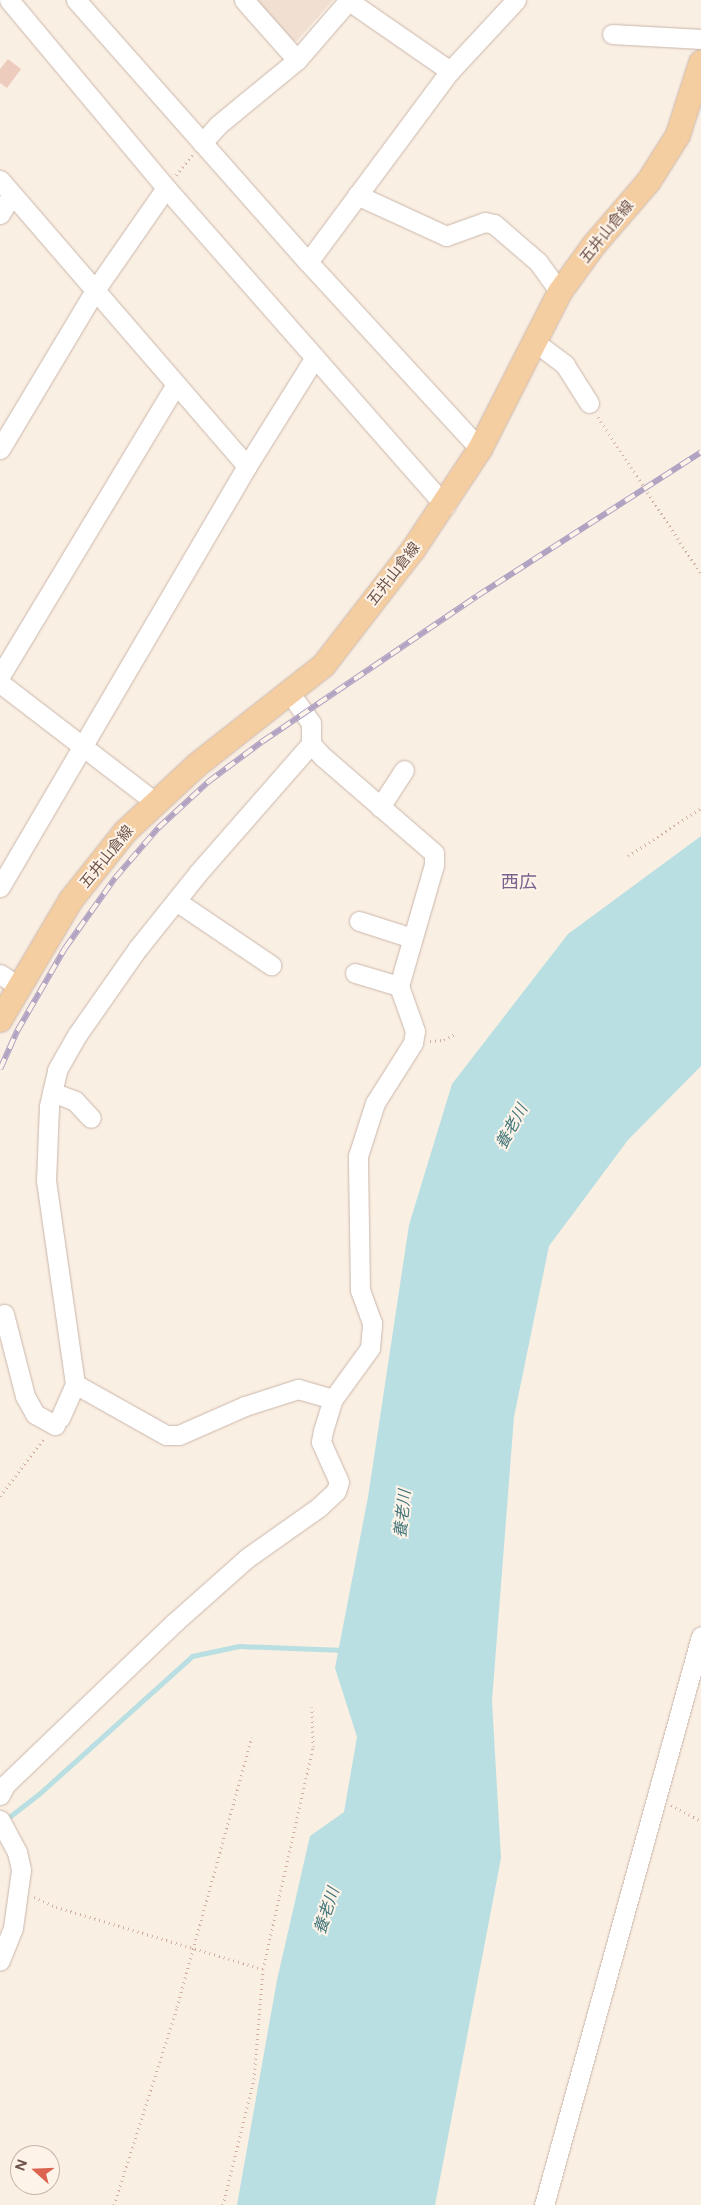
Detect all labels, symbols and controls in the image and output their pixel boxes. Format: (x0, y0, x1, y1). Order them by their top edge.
street label: 五井山倉線 (576, 197, 638, 267)
street label: 五井山倉線 (364, 539, 424, 609)
street label: 五井山倉線 (76, 822, 138, 892)
district label: 西広 (501, 871, 537, 893)
water label: 養老川 (492, 1101, 532, 1153)
water label: 養老川 (391, 1489, 415, 1539)
water label: 養老川 (310, 1885, 344, 1937)
north arrow (10, 2145, 60, 2195)
text: N (12, 2157, 31, 2173)

